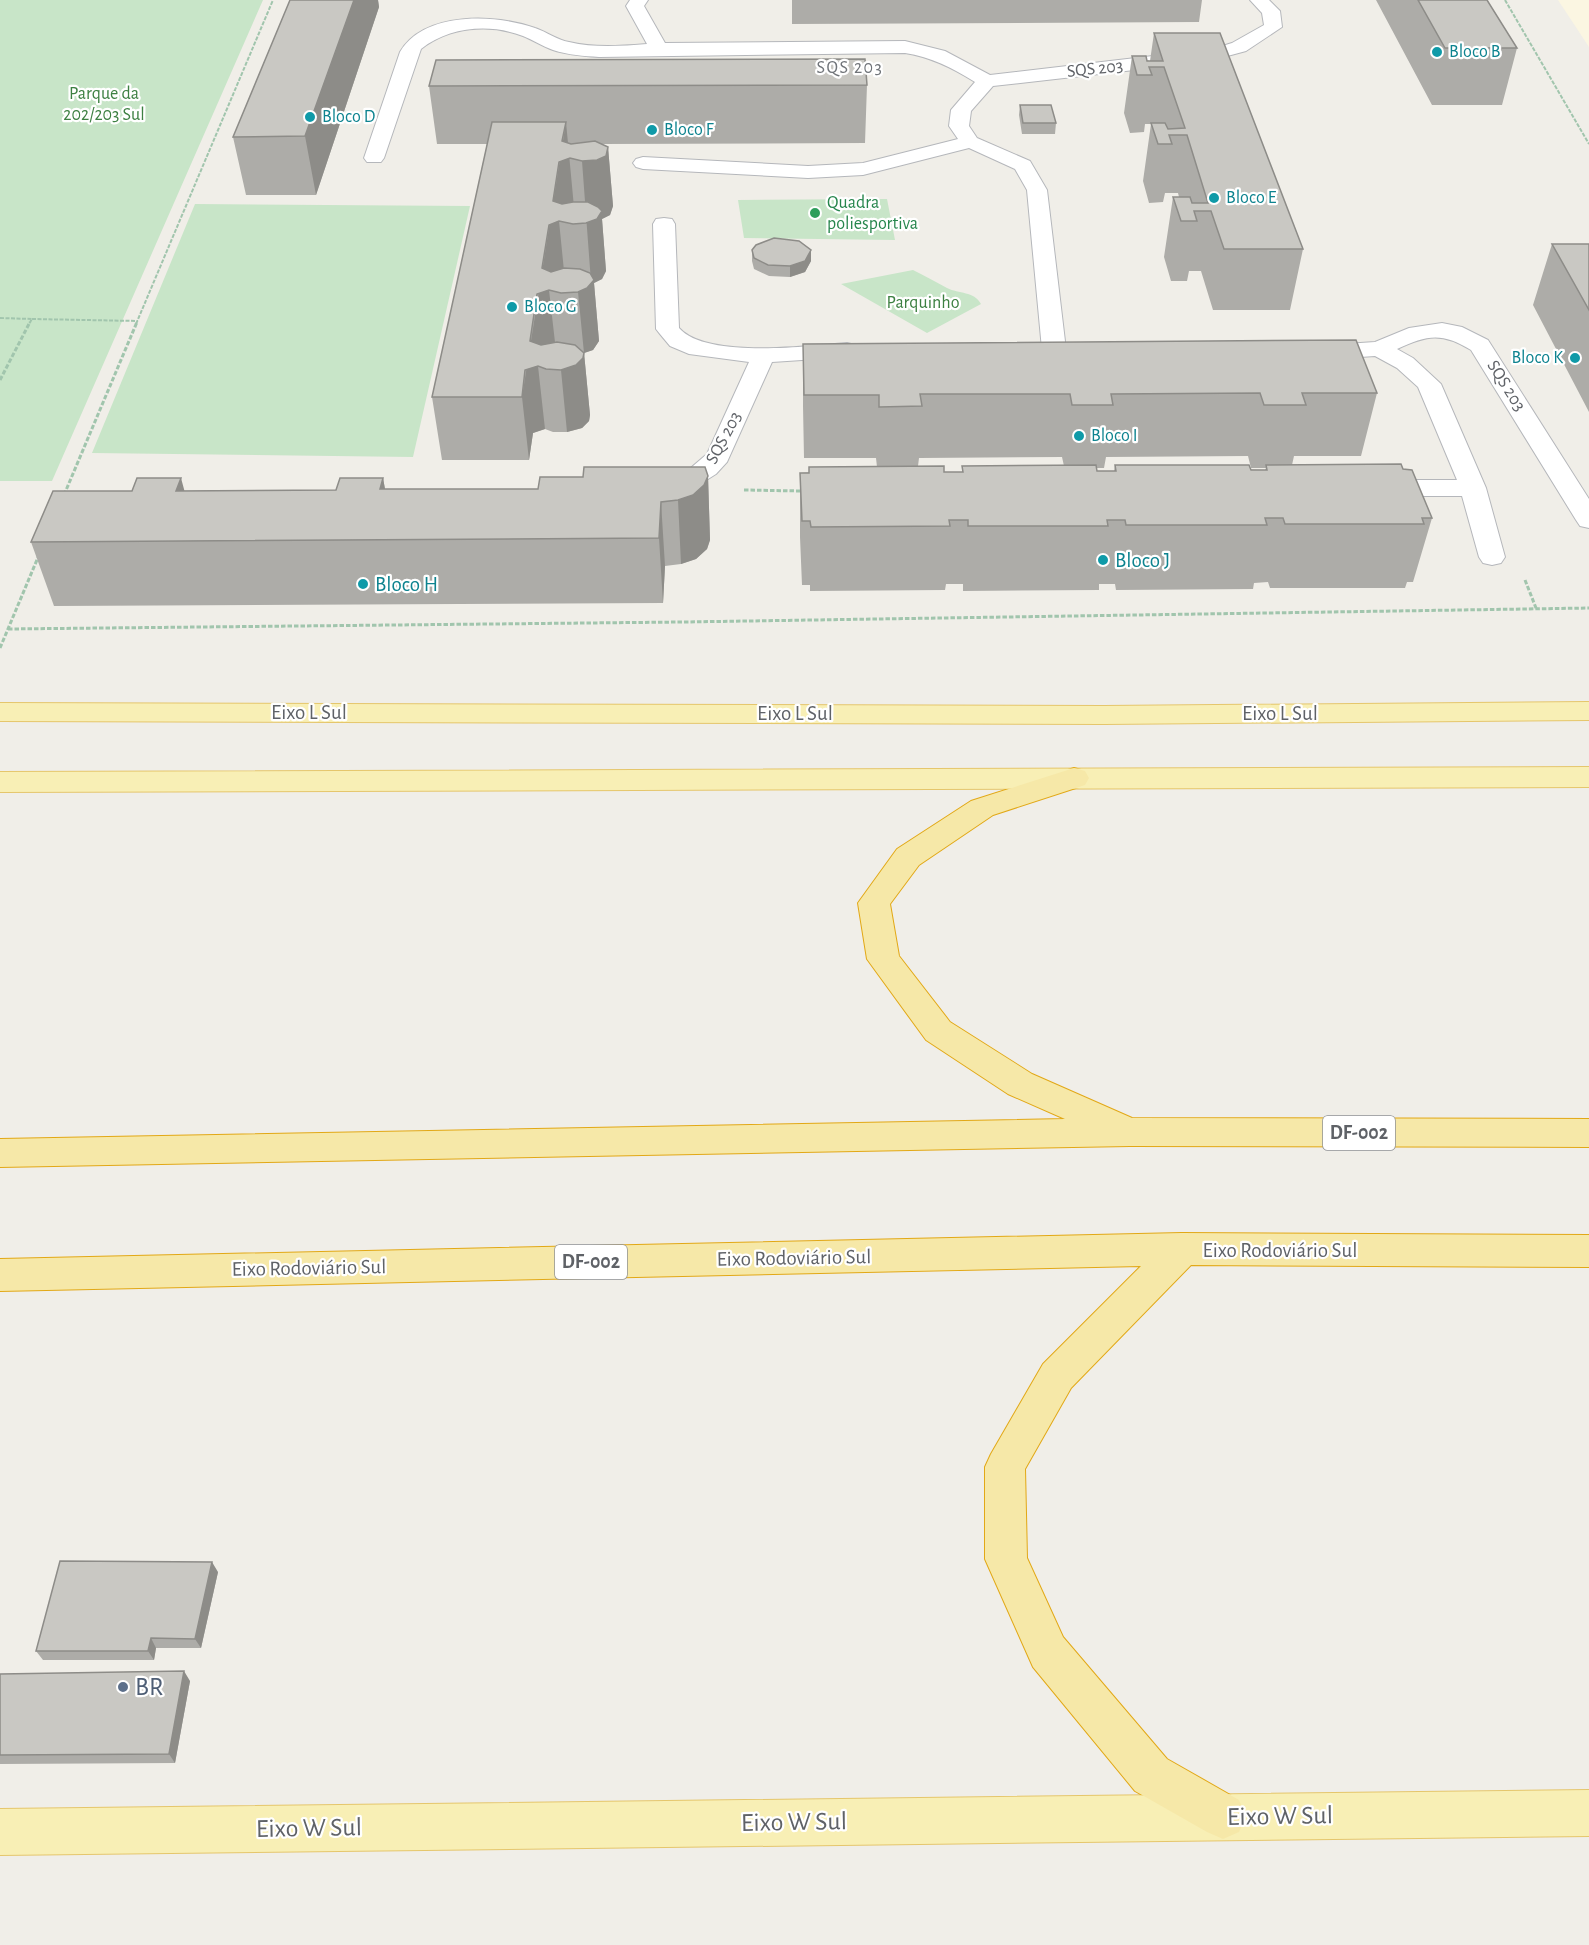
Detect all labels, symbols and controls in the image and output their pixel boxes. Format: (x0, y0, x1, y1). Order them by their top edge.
place label: Bloco B (1449, 43, 1500, 61)
marker: Bloco B (1430, 45, 1444, 59)
street label: SQS 203 (1066, 57, 1124, 81)
district label: SQS 203 (816, 59, 884, 77)
park label: Parque da 202/203 Sul (63, 85, 145, 124)
place label: Bloco D (322, 108, 375, 126)
marker: Bloco D (303, 110, 317, 124)
place label: Bloco F (664, 121, 714, 139)
marker: Bloco F (645, 123, 659, 137)
place label: Bloco E (1226, 189, 1277, 207)
marker: Bloco E (1207, 191, 1221, 205)
place label: Quadra poliesportiva (827, 194, 918, 233)
marker: Quadra poliesportiva (808, 206, 822, 220)
park label: Parquinho (886, 294, 960, 312)
place label: Bloco G (524, 298, 577, 316)
marker: Bloco G (505, 300, 519, 314)
place label: Bloco K (1511, 349, 1563, 367)
marker: Bloco K (1568, 351, 1582, 365)
street label: SQS 203 (1483, 357, 1529, 415)
street label: SQS 203 (703, 409, 745, 467)
place label: Bloco I (1091, 427, 1138, 445)
marker: Bloco I (1072, 429, 1086, 443)
place label: Bloco J (1115, 550, 1170, 571)
marker: Bloco J (1096, 553, 1110, 567)
place label: Bloco H (375, 574, 438, 595)
marker: Bloco H (356, 577, 370, 591)
street label: Eixo L Sul (271, 702, 347, 723)
street label: Eixo L Sul (757, 703, 833, 724)
street label: Eixo L Sul (1242, 703, 1318, 724)
road number: DF-002 (1323, 1116, 1395, 1150)
street label: Eixo Rodoviário Sul (1203, 1240, 1357, 1261)
road number: DF-002 (555, 1245, 627, 1279)
street label: Eixo Rodoviário Sul (716, 1246, 872, 1270)
street label: Eixo Rodoviário Sul (231, 1256, 387, 1280)
place label: BR (135, 1674, 163, 1700)
marker: BR (116, 1680, 130, 1694)
street label: Eixo W Sul (1227, 1802, 1333, 1830)
street label: Eixo W Sul (741, 1808, 847, 1836)
street label: Eixo W Sul (256, 1814, 362, 1842)

